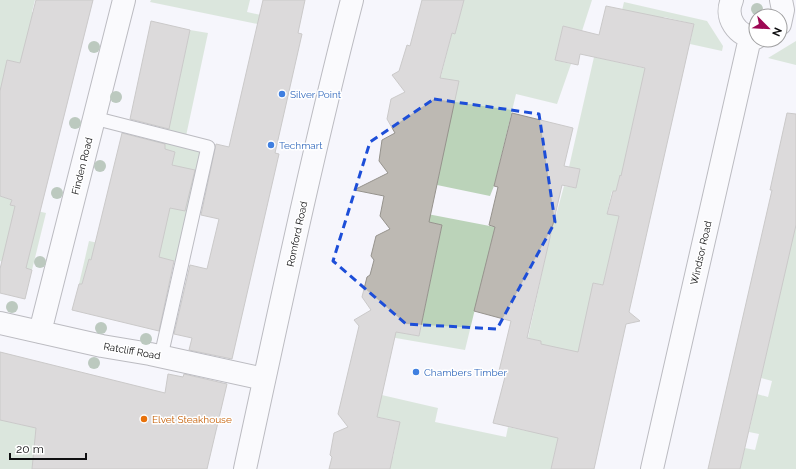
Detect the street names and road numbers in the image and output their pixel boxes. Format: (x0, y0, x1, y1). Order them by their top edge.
street label: Finden Road (70, 136, 94, 196)
street label: Romford Road (285, 200, 309, 268)
street label: Windsor Road (688, 220, 714, 286)
street label: Ratcliff Road (103, 341, 161, 361)

